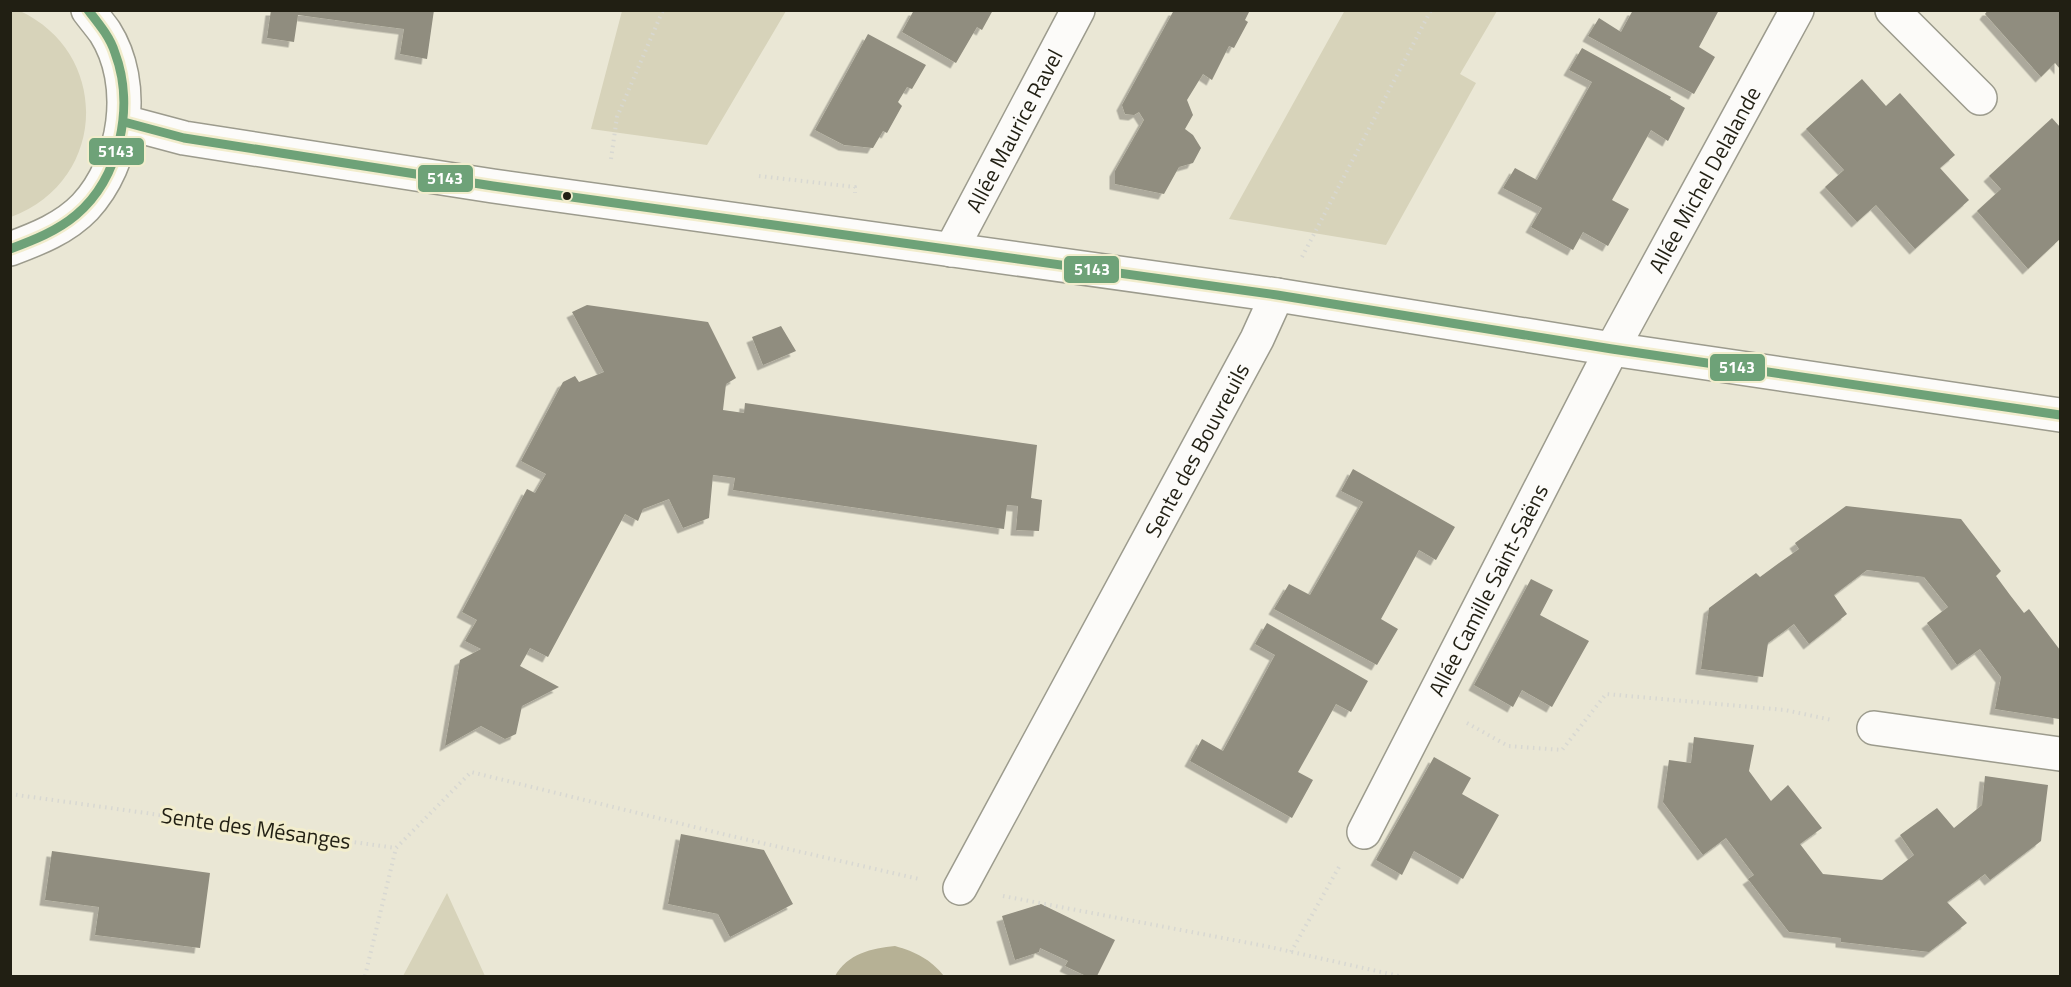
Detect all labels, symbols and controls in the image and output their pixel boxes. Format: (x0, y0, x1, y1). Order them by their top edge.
street label: Allée Maurice Ravel (957, 43, 1071, 218)
street label: Allée Michel Delalande (1640, 80, 1769, 279)
line badge: 5143 (88, 137, 145, 166)
text: 5143 (98, 139, 134, 163)
line badge: 5143 (417, 164, 474, 193)
text: 5143 (427, 166, 463, 190)
unlabelled marker (561, 190, 573, 202)
line badge: 5143 (1063, 255, 1120, 284)
text: 5143 (1074, 257, 1110, 281)
line badge: 5143 (1709, 353, 1766, 382)
text: 5143 (1719, 355, 1755, 379)
street label: Sente des Bouvreuils (1136, 356, 1258, 543)
street label: Allée Camille Saint-Saëns (1420, 478, 1557, 702)
street label: Sente des Mésanges (159, 798, 353, 858)

